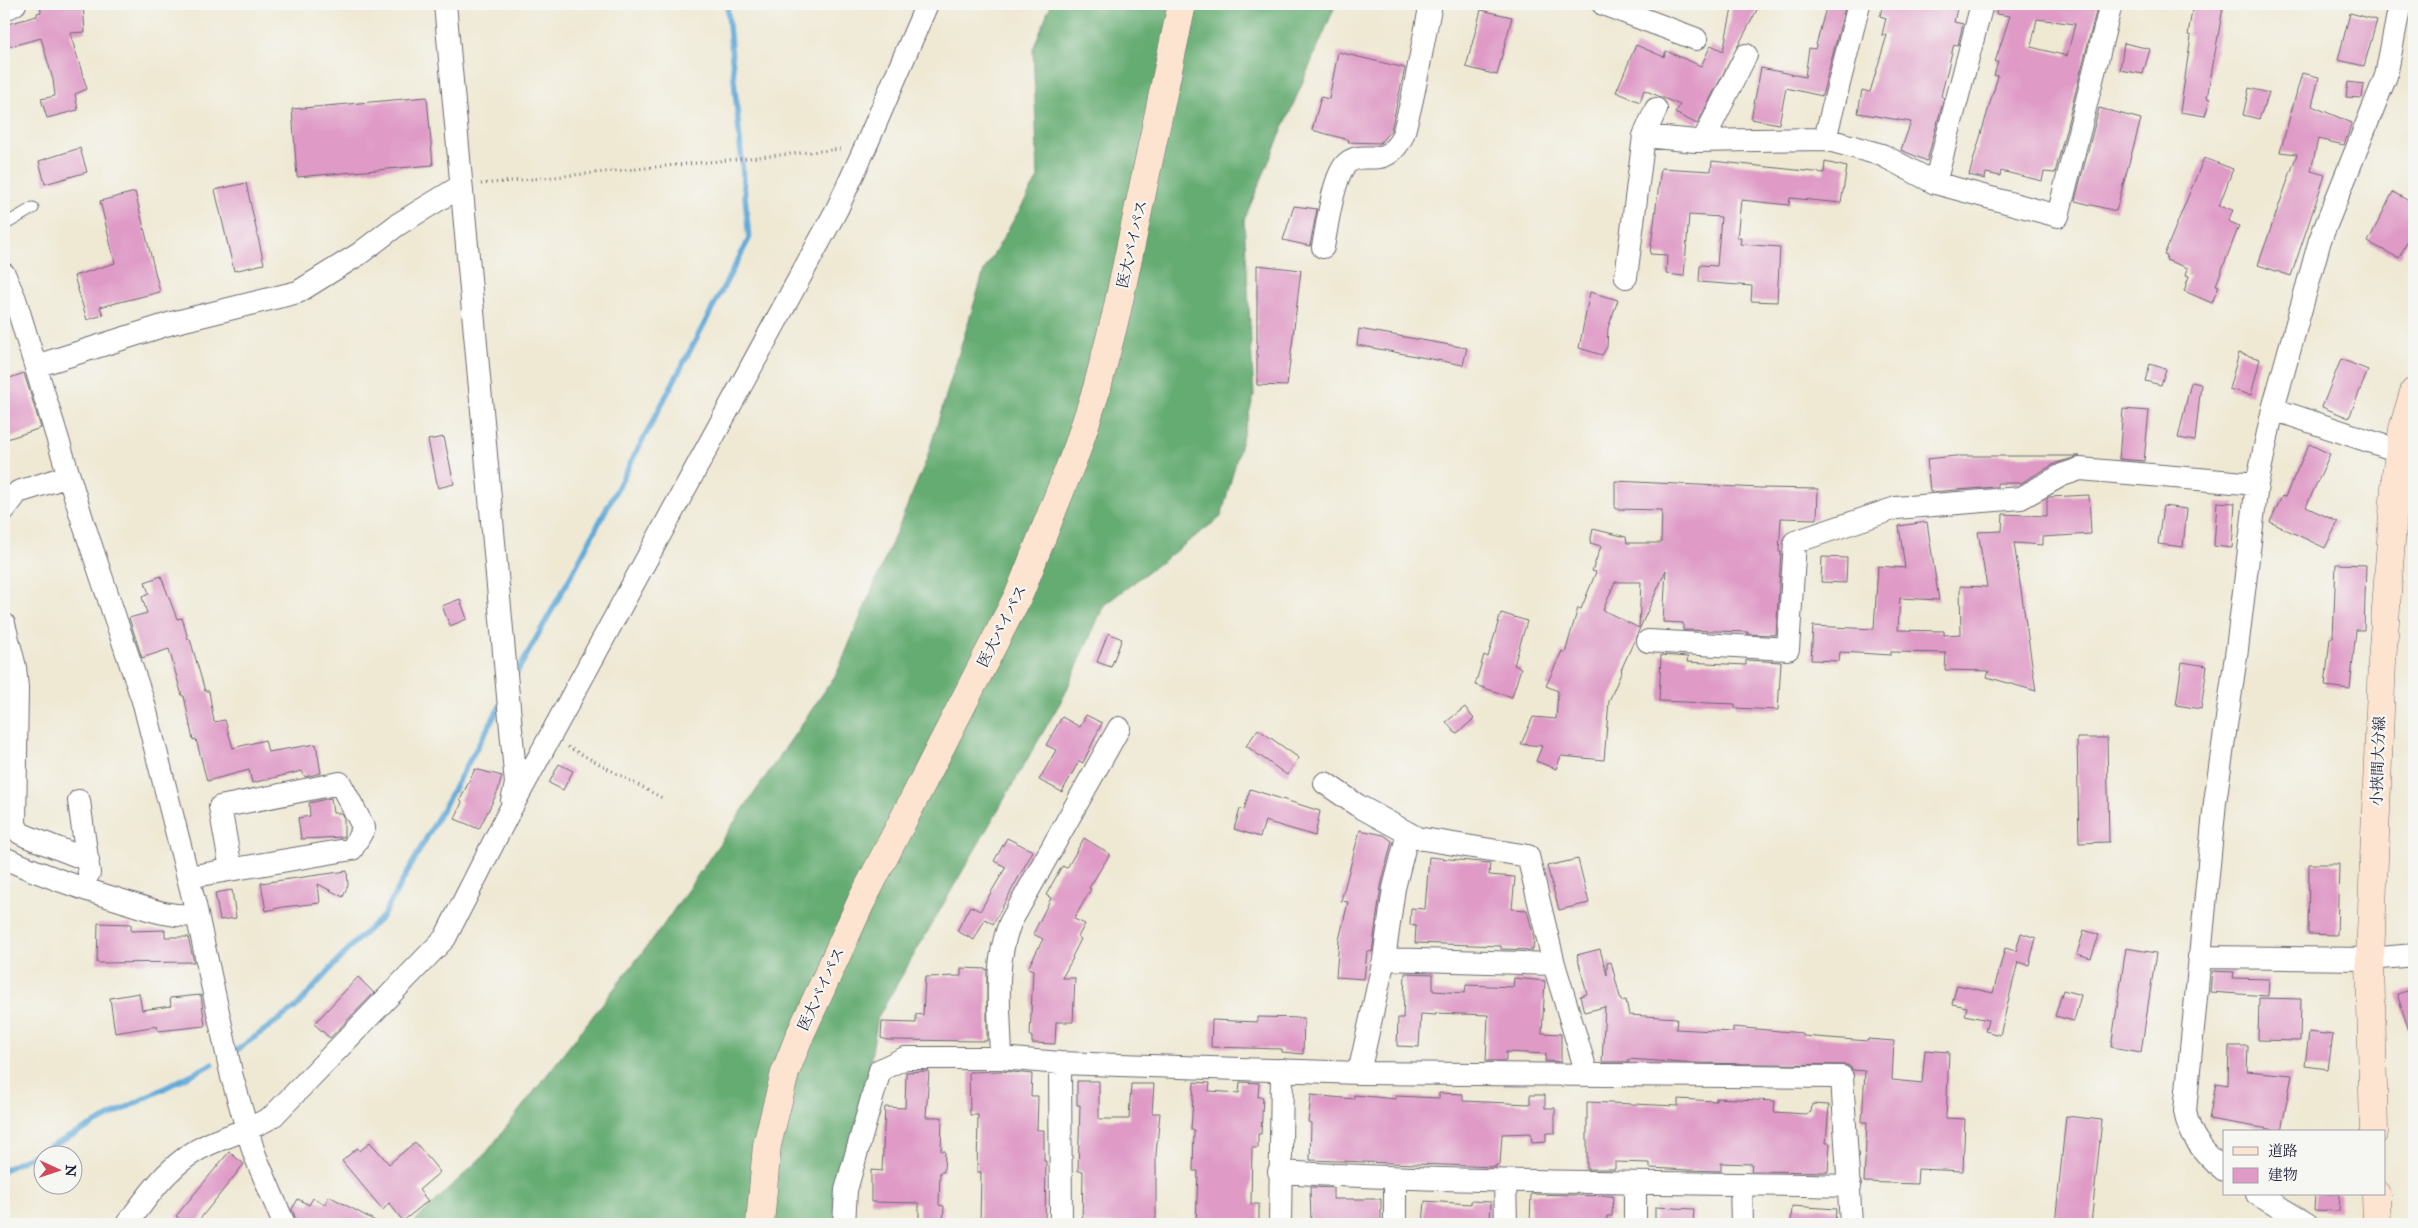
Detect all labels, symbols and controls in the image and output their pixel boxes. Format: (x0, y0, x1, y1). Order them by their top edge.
street label: 医大バイパス (1113, 198, 1151, 290)
street label: 医大バイパス (974, 582, 1030, 670)
street label: 小挾間大分線 (2367, 716, 2389, 806)
street label: 医大バイパス (794, 945, 848, 1033)
legend (2223, 1130, 2386, 1196)
text: 道路 (2268, 1142, 2298, 1160)
north arrow (32, 1146, 82, 1196)
text: N (62, 1164, 79, 1177)
text: 建物 (2268, 1166, 2298, 1184)

